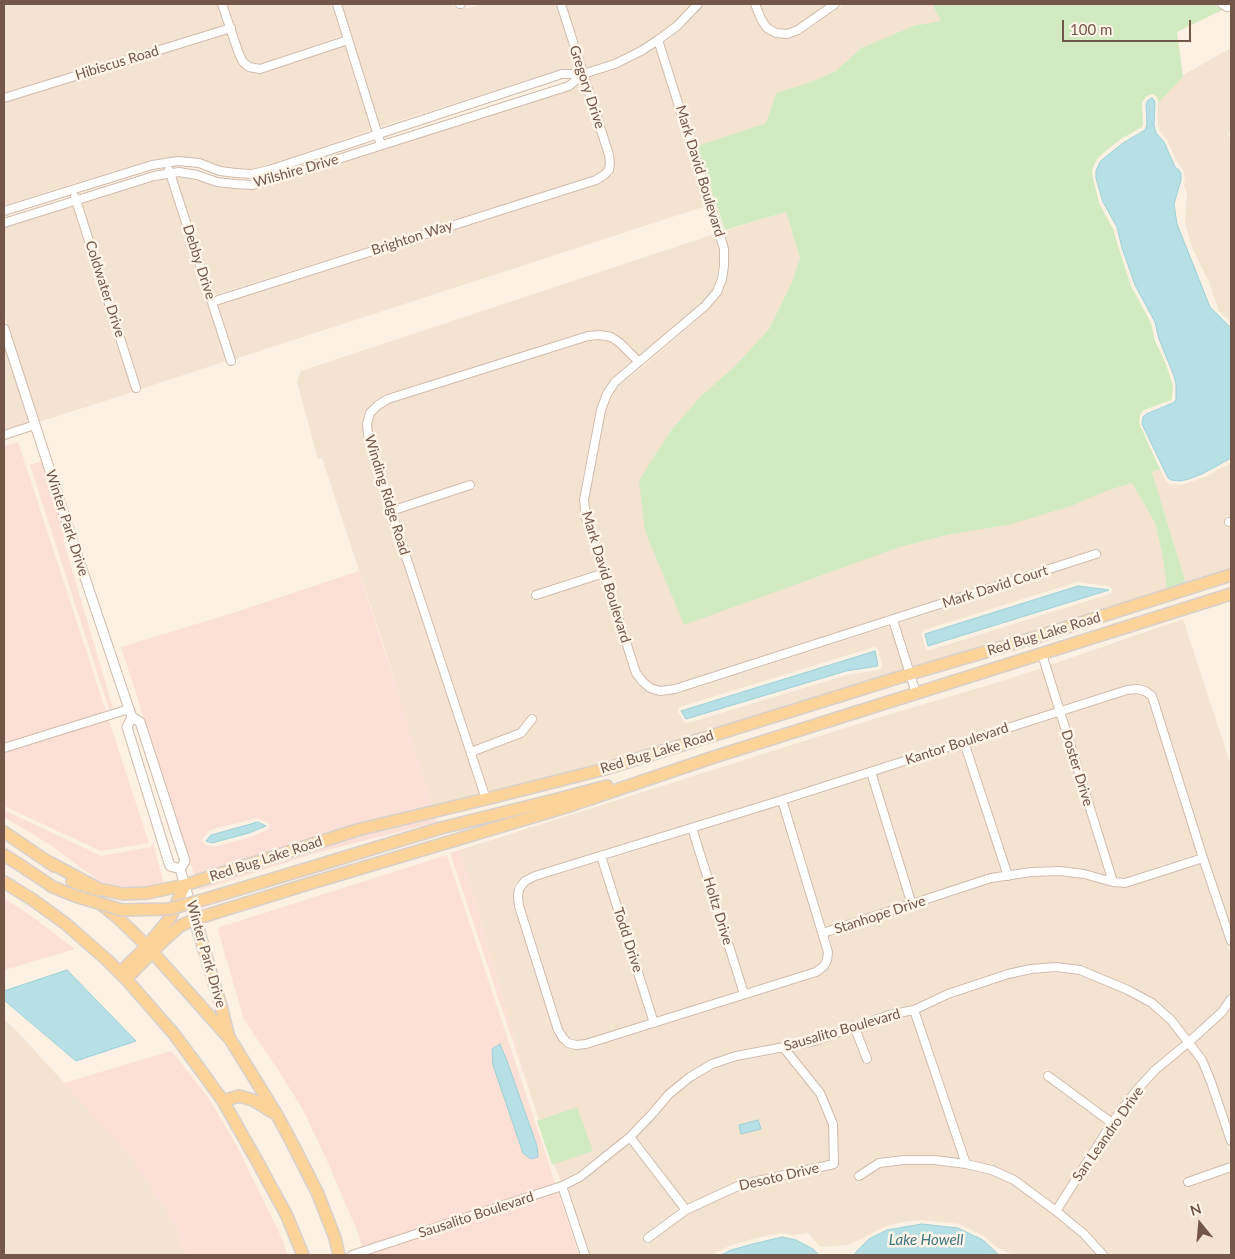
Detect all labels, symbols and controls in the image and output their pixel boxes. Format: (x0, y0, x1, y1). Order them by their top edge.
scale bar (1065, 10, 1194, 42)
text: 100 m (1070, 20, 1112, 38)
street label: Hibiscus Road (73, 42, 161, 84)
street label: Gregory Drive (566, 43, 608, 131)
street label: Mark David Boulevard (672, 103, 728, 239)
street label: Wilshire Drive (252, 151, 340, 191)
street label: Brighton Way (369, 217, 455, 259)
street label: Debby Drive (179, 222, 219, 302)
street label: Coldwater Drive (81, 239, 129, 339)
street label: Winding Ridge Road (361, 433, 413, 557)
street label: Winter Park Drive (42, 468, 92, 578)
street label: Mark David Boulevard (578, 509, 634, 645)
street label: Mark David Court (940, 562, 1050, 612)
street label: Red Bug Lake Road (985, 609, 1103, 659)
street label: Kantor Boulevard (903, 719, 1011, 769)
street label: Red Bug Lake Road (598, 727, 716, 777)
street label: Doster Drive (1057, 728, 1097, 808)
street label: Red Bug Lake Road (207, 833, 325, 885)
street label: Holtz Drive (700, 875, 736, 947)
street label: Stanhope Drive (832, 892, 928, 938)
street label: Winter Park Drive (183, 898, 229, 1010)
street label: Todd Drive (610, 905, 646, 975)
street label: Sausalito Boulevard (782, 1005, 902, 1055)
street label: San Leandro Drive (1069, 1083, 1147, 1185)
street label: Desoto Drive (737, 1160, 821, 1194)
street label: Sausalito Boulevard (416, 1188, 536, 1242)
north arrow (1175, 1199, 1225, 1249)
text: N (1188, 1199, 1203, 1219)
water label: Lake Howell (889, 1231, 963, 1249)

